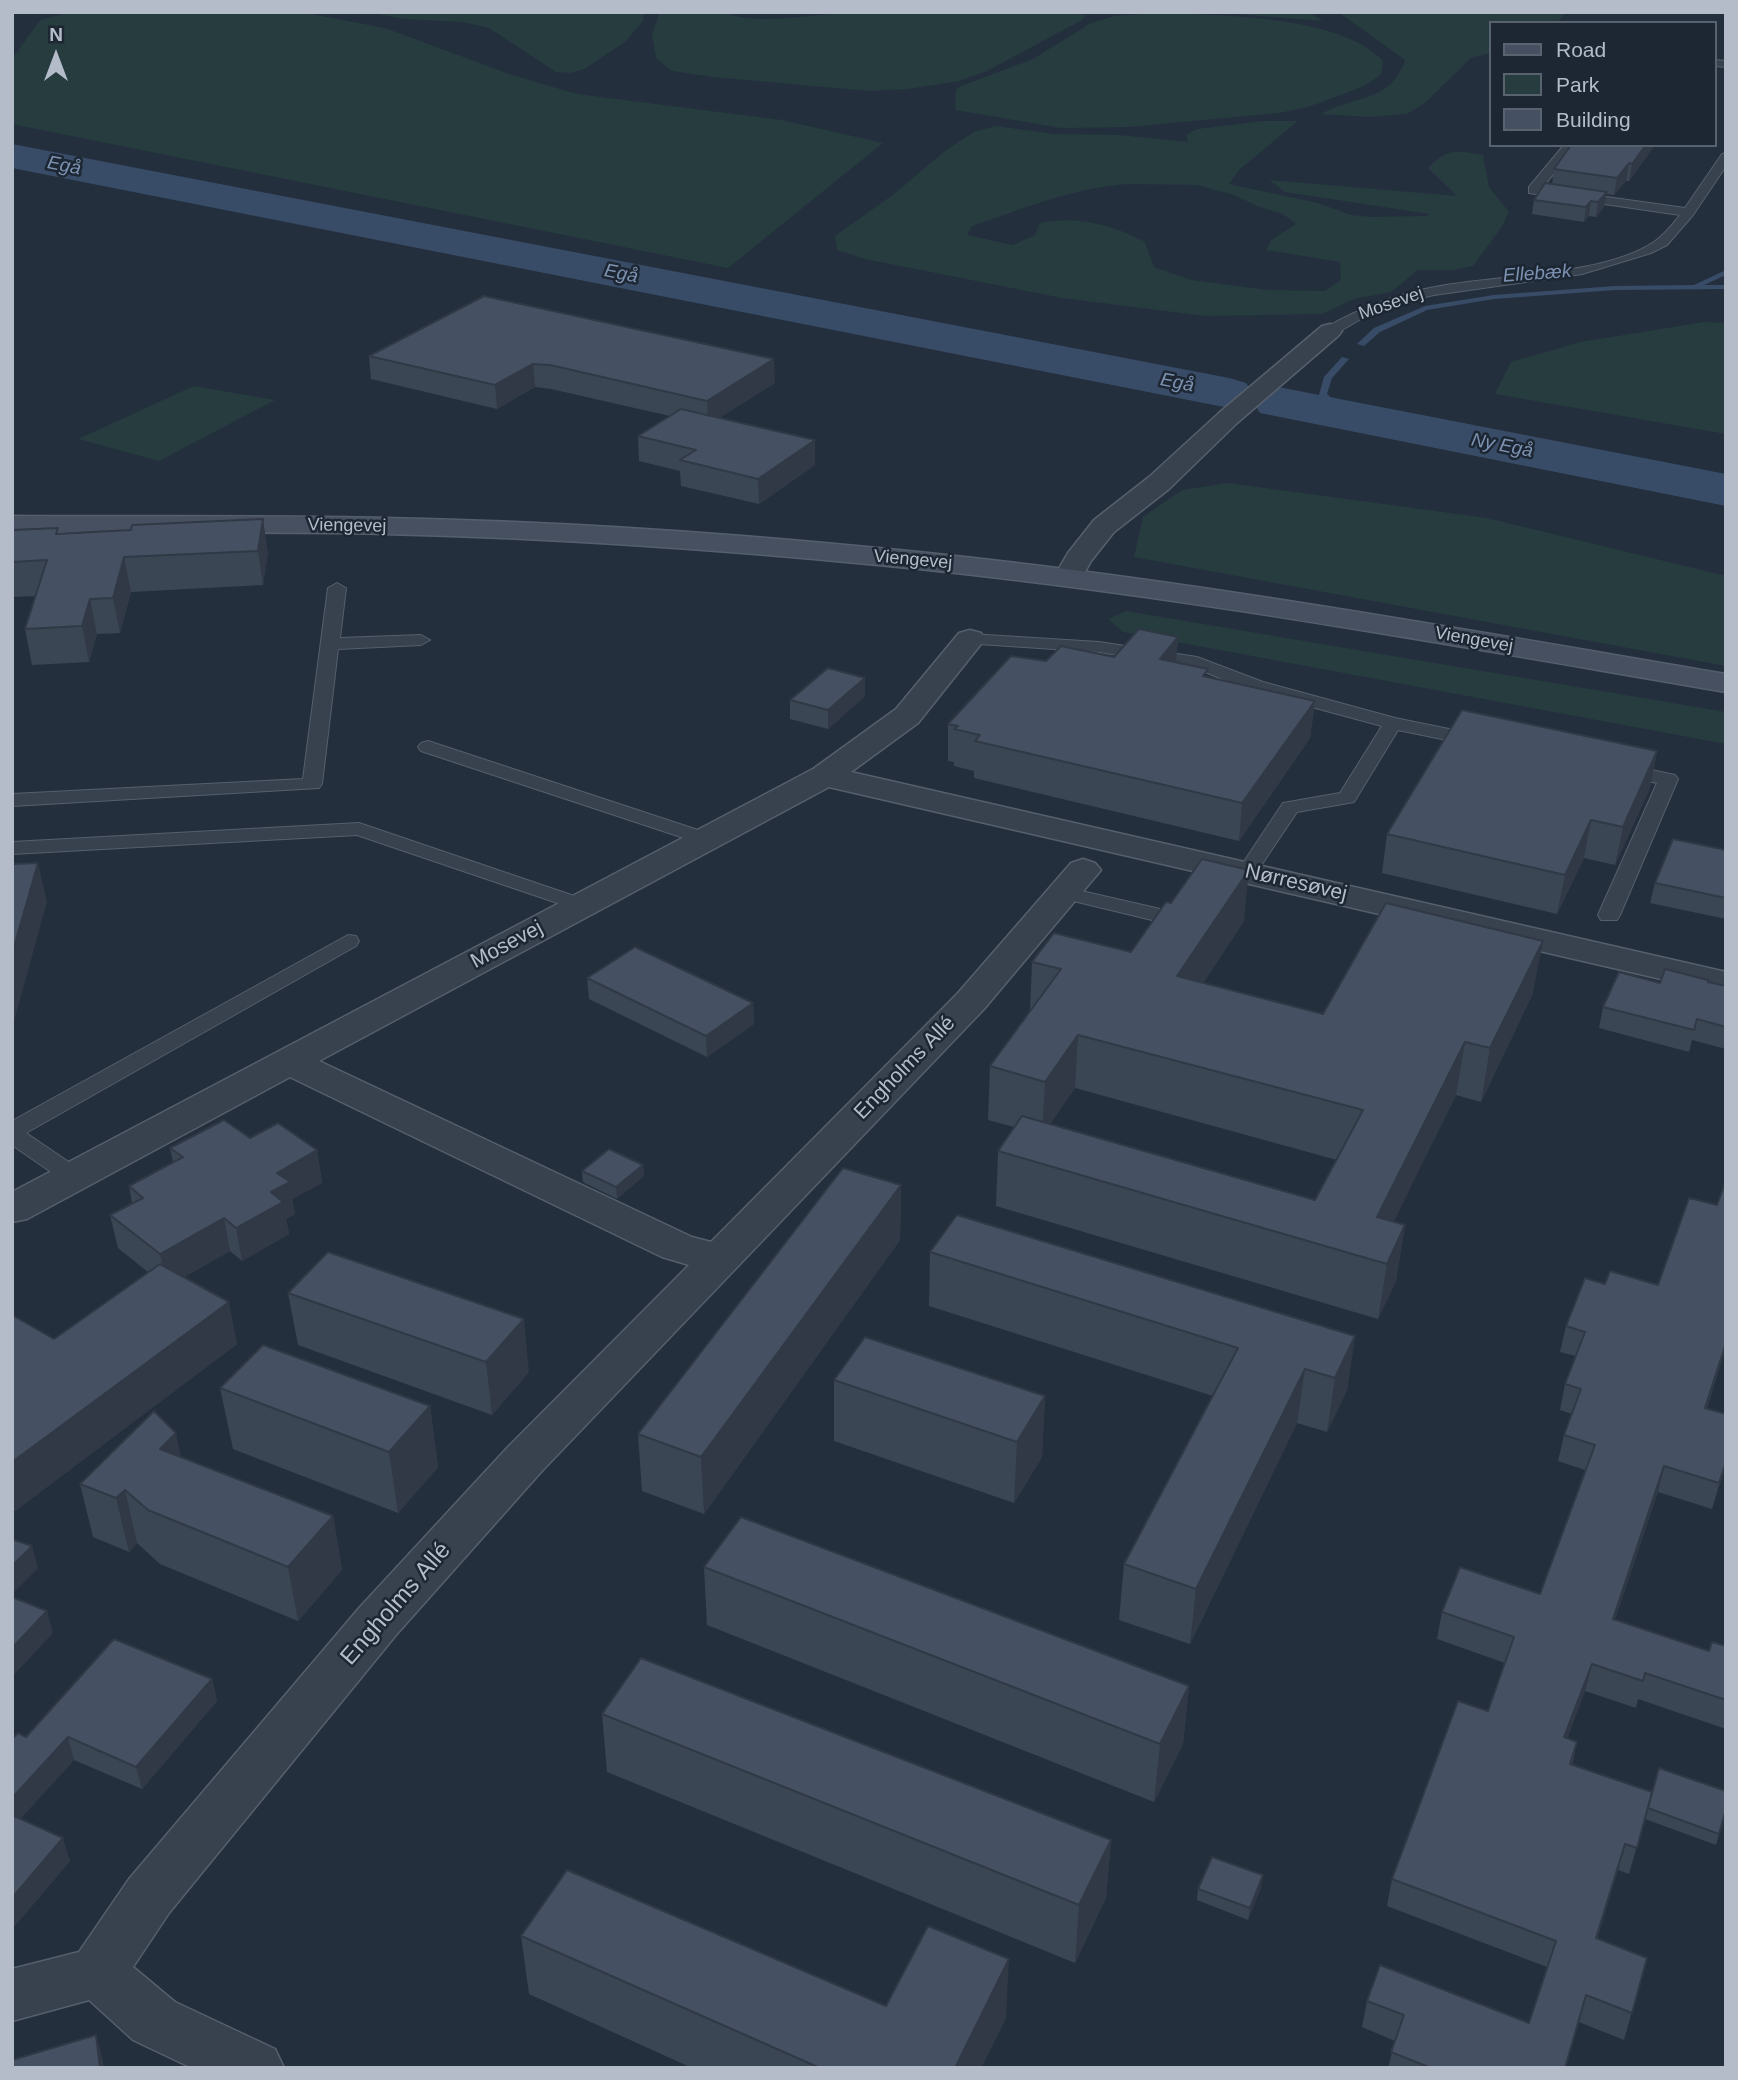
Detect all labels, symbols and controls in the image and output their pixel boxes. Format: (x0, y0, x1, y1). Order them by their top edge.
north arrow (21, 21, 91, 91)
legend (1490, 21, 1717, 147)
text: N (49, 24, 63, 45)
text: Road (1556, 38, 1606, 61)
text: Park (1556, 73, 1599, 96)
text: Building (1556, 108, 1631, 131)
water label: Egå (45, 152, 83, 180)
water label: Egå (602, 260, 640, 288)
water label: Ellebæk (1502, 260, 1572, 288)
street label: Mosevej (1356, 283, 1426, 325)
water label: Egå (1158, 369, 1196, 397)
water label: Ny Egå (1469, 429, 1535, 463)
street label: Viengevej (307, 515, 387, 537)
street label: Viengevej (873, 546, 953, 574)
street label: Viengevej (1433, 623, 1515, 657)
street label: Nørresøvej (1243, 859, 1349, 907)
street label: Mosevej (467, 916, 547, 974)
street label: Engholms Allé (849, 1011, 961, 1125)
street label: Engholms Allé (335, 1537, 457, 1671)

